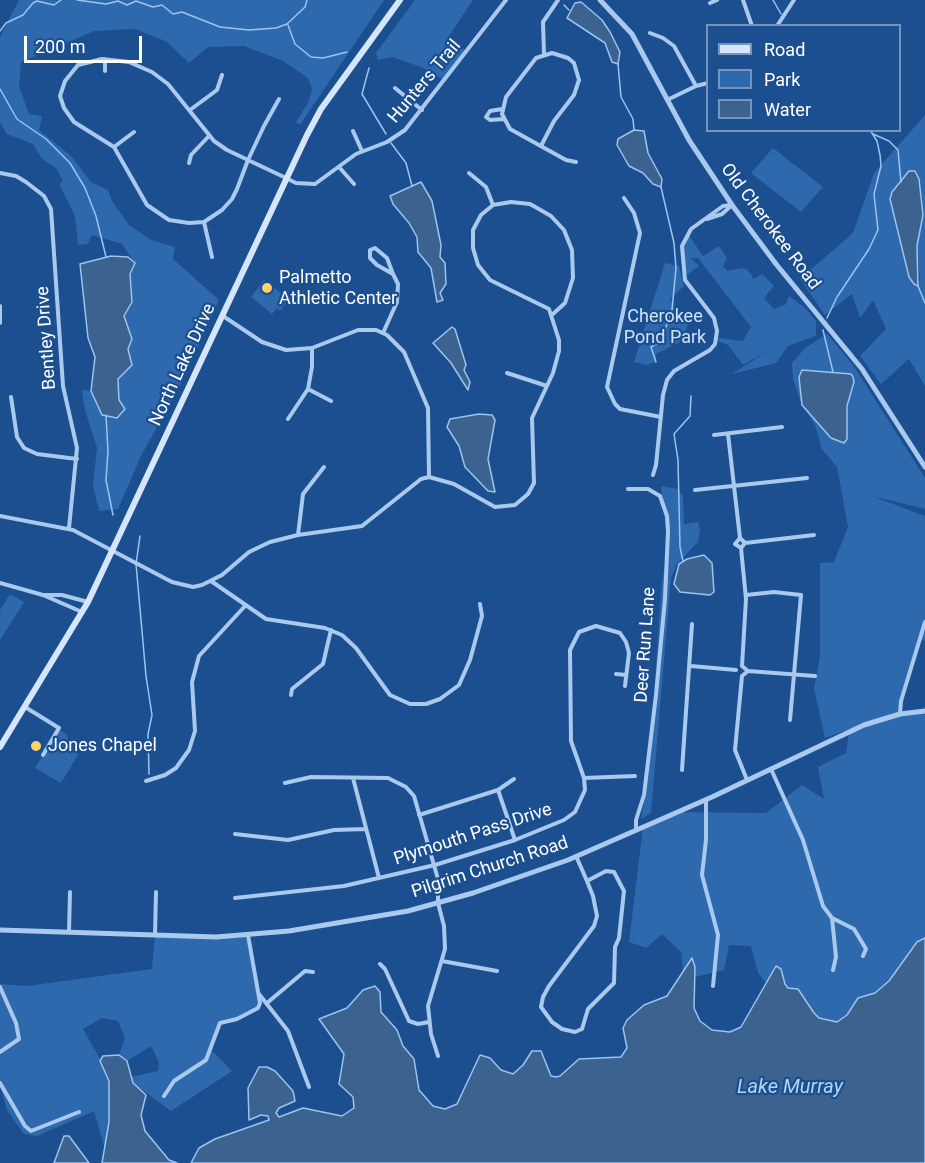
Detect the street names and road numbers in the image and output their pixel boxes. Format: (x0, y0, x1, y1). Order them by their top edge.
street label: Hunters Trail (384, 36, 466, 128)
street label: Old Cherokee Road (715, 160, 825, 294)
street label: Bentley Drive (33, 285, 61, 391)
street label: North Lake Drive (145, 300, 221, 430)
street label: Deer Run Lane (631, 586, 661, 704)
street label: Plymouth Pass Drive (391, 799, 555, 871)
street label: Pilgrim Church Road (409, 832, 571, 904)

